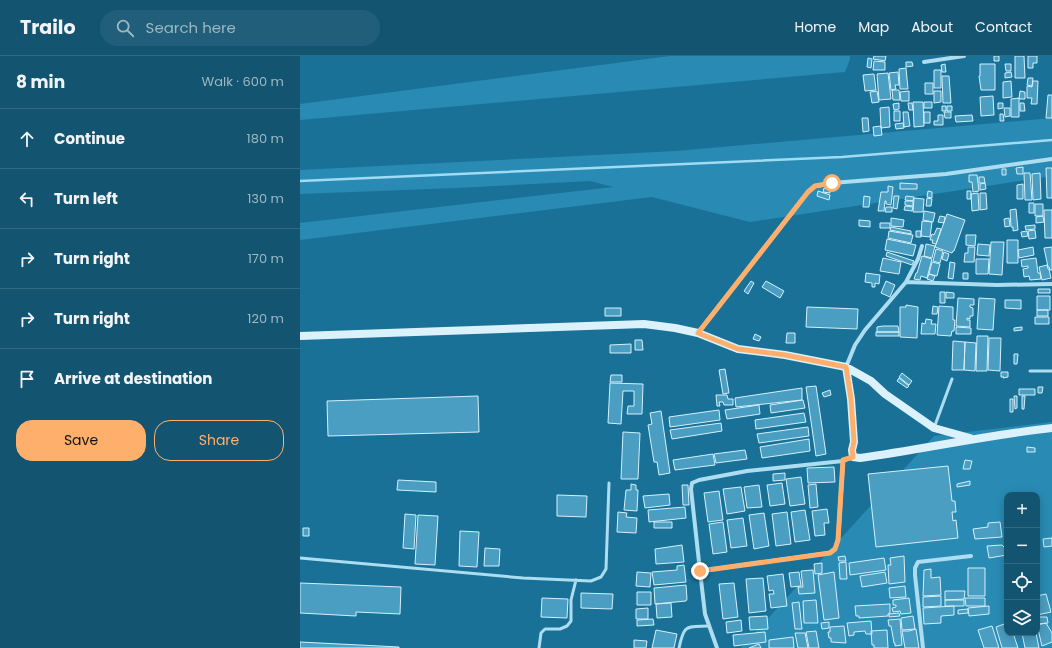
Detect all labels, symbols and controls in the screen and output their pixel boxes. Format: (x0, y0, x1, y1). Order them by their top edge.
search box (100, 10, 380, 46)
text: Trailo (20, 14, 76, 41)
icon: search (114, 17, 136, 39)
text: Search here (146, 17, 236, 38)
text: Home (794, 17, 836, 37)
text: Map (858, 17, 889, 37)
text: About (911, 17, 953, 37)
text: Contact (975, 17, 1032, 37)
text: 8 min (16, 70, 65, 94)
text: Walk · 600 m (201, 72, 284, 91)
icon: ahead (16, 128, 38, 150)
text: Continue (54, 128, 125, 149)
text: 180 m (247, 129, 284, 148)
route start (823, 174, 841, 192)
icon: left (16, 188, 38, 210)
text: Turn left (54, 188, 118, 209)
text: 130 m (247, 189, 284, 208)
icon: right (16, 248, 38, 270)
text: Turn right (54, 248, 130, 269)
text: 170 m (248, 249, 284, 268)
icon: right (16, 308, 38, 330)
text: Turn right (54, 308, 130, 329)
text: 120 m (247, 309, 284, 328)
icon: arrive (16, 368, 38, 390)
text: Arrive at destination (54, 368, 212, 389)
button: Save (16, 420, 146, 461)
button: Share (154, 420, 284, 461)
map controls (1004, 492, 1040, 636)
button: + (1004, 492, 1040, 528)
button: − (1004, 528, 1040, 564)
route end (691, 562, 709, 580)
button: locate (1004, 564, 1040, 600)
button: layers (1004, 600, 1040, 636)

